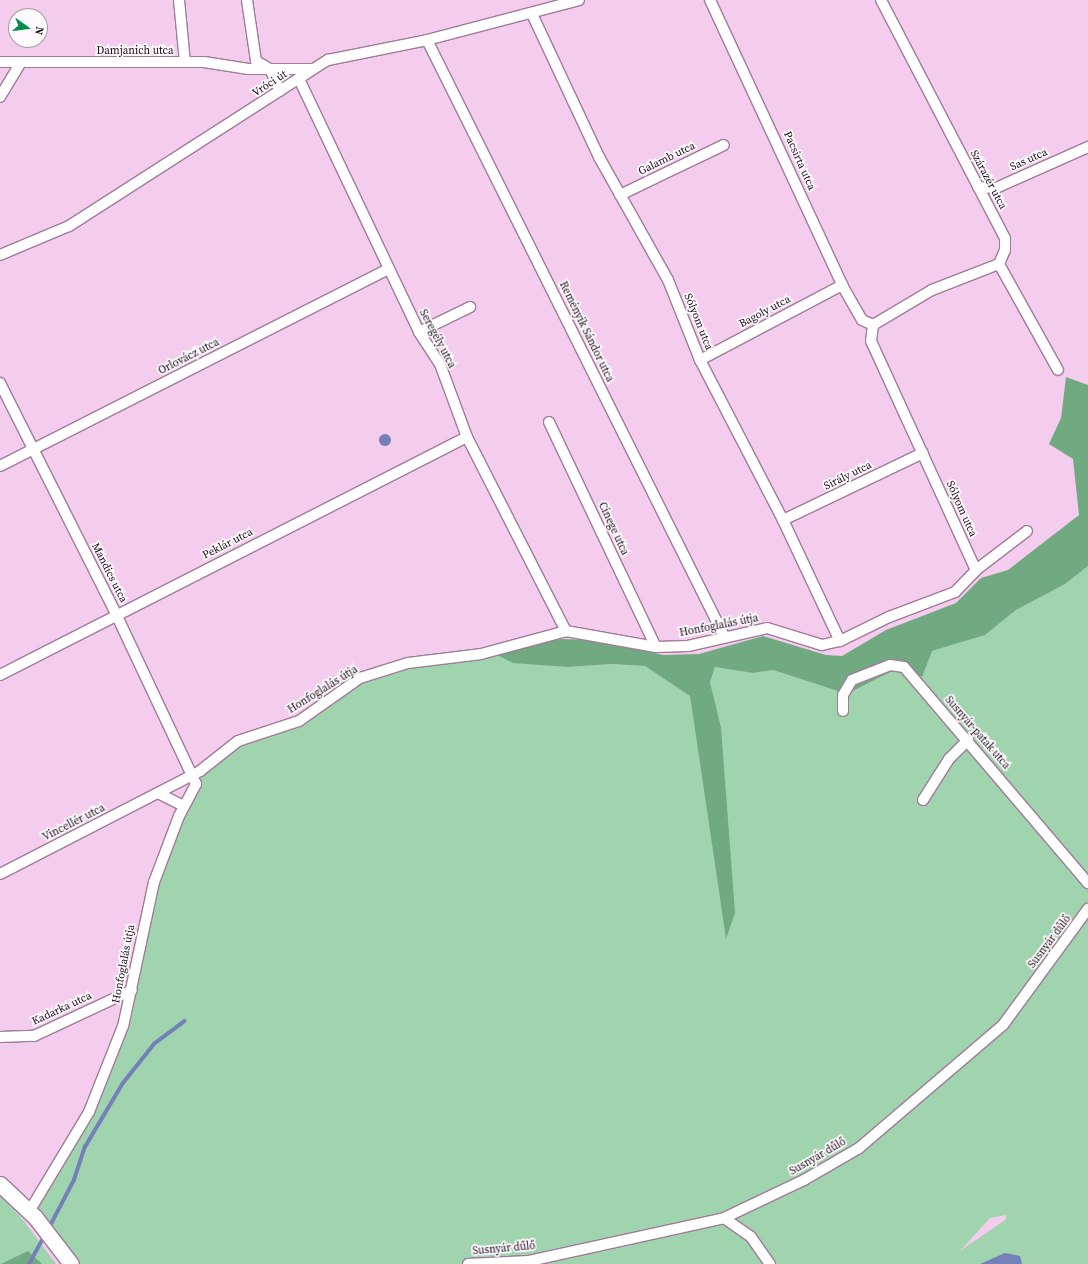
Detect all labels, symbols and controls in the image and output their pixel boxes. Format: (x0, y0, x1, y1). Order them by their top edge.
north arrow (8, 8, 48, 48)
text: N (31, 25, 47, 36)
street label: Damjanich utca (96, 44, 174, 58)
street label: Vróci út (250, 68, 290, 100)
street label: Pacsirta utca (780, 130, 818, 192)
street label: Galamb utca (636, 140, 698, 178)
street label: Sas utca (1008, 146, 1050, 174)
street label: Szárazér utca (967, 148, 1009, 212)
street label: Reményik Sándor utca (556, 280, 616, 384)
street label: Sólyom utca (681, 292, 715, 352)
street label: Bagoly utca (737, 293, 793, 331)
street label: Seregély utca (416, 307, 458, 371)
street label: Orlovácz utca (156, 336, 222, 378)
street label: Sirály utca (822, 459, 874, 493)
street label: Sólyom utca (943, 479, 979, 539)
street label: Cinege utca (595, 500, 631, 558)
street label: Peklár utca (201, 526, 255, 562)
street label: Mandics utca (88, 541, 130, 605)
street label: Honfoglalás útja (678, 612, 760, 640)
street label: Honfoglalás útja (286, 663, 360, 717)
street label: Susnyár-patak utca (942, 694, 1012, 772)
street label: Vincellér utca (41, 802, 107, 844)
street label: Susnyár dűlő (1026, 913, 1074, 971)
street label: Honfoglalás útja (110, 923, 138, 1005)
street label: Kadarka utca (30, 989, 94, 1029)
street label: Susnyár dűlő (787, 1136, 849, 1178)
street label: Susnyár dűlő (472, 1240, 536, 1258)

